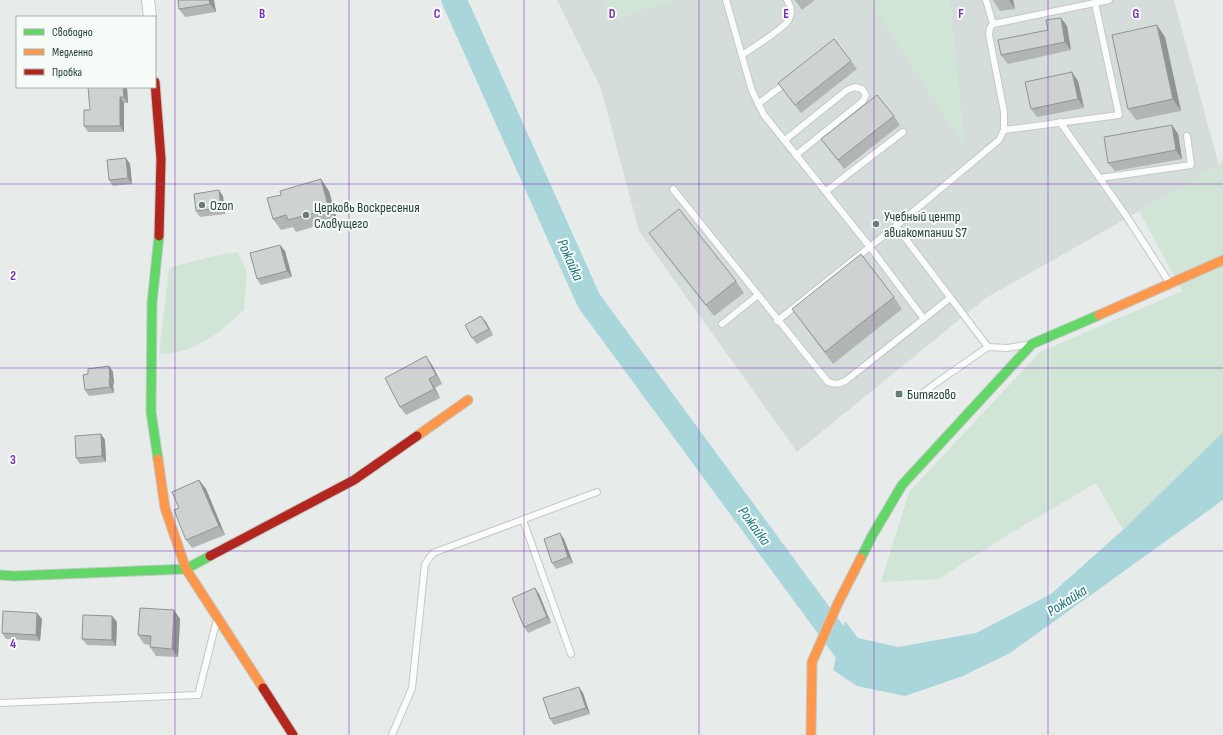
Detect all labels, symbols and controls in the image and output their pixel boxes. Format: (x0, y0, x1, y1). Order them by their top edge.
text: B (259, 6, 265, 22)
text: C (434, 6, 441, 22)
text: D (609, 6, 616, 22)
text: E (783, 6, 789, 22)
text: F (958, 6, 964, 22)
text: G (1133, 6, 1140, 22)
legend (16, 16, 156, 88)
text: Свободно (52, 25, 93, 40)
text: Медленно (52, 45, 93, 60)
text: Пробка (52, 65, 83, 80)
place label: Ozon (210, 197, 234, 214)
place label: Церковь Воскресения Словущего (314, 199, 420, 232)
marker: Ozon (197, 200, 207, 210)
place label: Учебный центр авиакомпании S7 (884, 208, 967, 241)
marker: Церковь Воскресения Словущего (301, 210, 311, 220)
marker: Учебный центр авиакомпании S7 (871, 219, 881, 229)
water label: Рожайка (552, 236, 588, 284)
text: 2 (10, 268, 16, 284)
place label: Битягово (907, 386, 956, 403)
marker: Битягово (894, 389, 904, 399)
text: 3 (10, 452, 16, 468)
water label: Рожайка (733, 503, 775, 549)
water label: Рожайка (1043, 581, 1091, 621)
text: 4 (10, 636, 16, 652)

